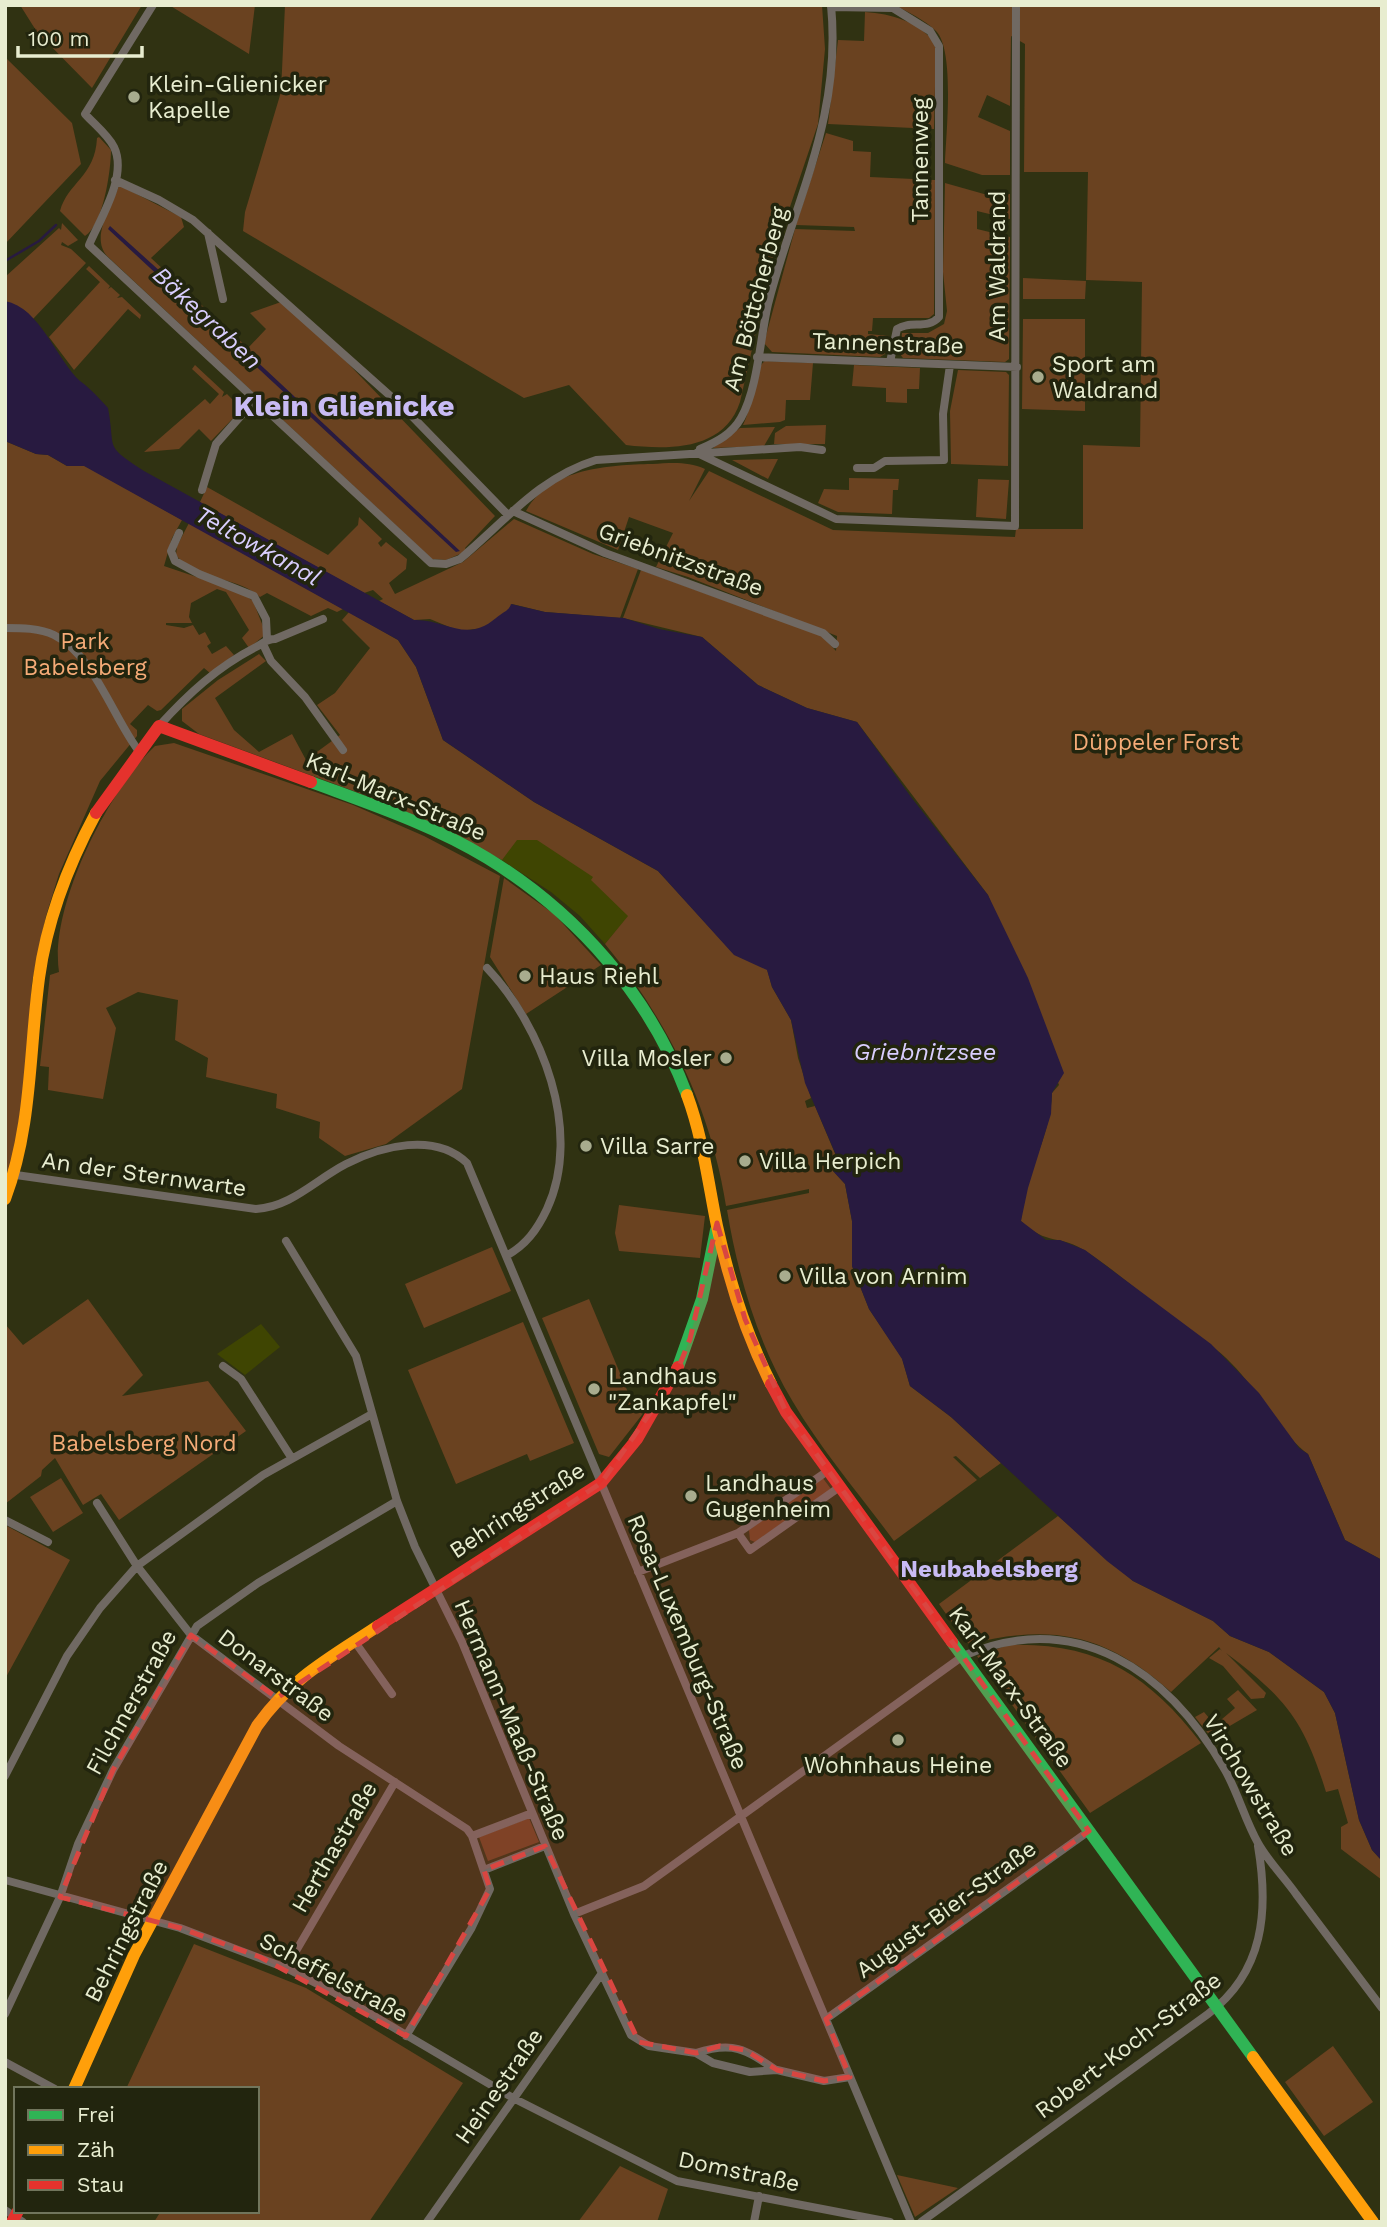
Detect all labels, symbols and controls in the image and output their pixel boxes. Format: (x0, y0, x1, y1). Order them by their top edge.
scale bar (18, 14, 142, 58)
text: 100 m (28, 26, 90, 51)
place label: Klein-Glienicker Kapelle (148, 71, 327, 124)
marker: Klein-Glienicker Kapelle (126, 89, 142, 105)
street label: Tannenweg (907, 97, 934, 222)
street label: Am Waldrand (984, 191, 1011, 341)
street label: Am Böttcherberg (718, 203, 793, 394)
water label: Bäkegraben (147, 261, 267, 375)
street label: Tannenstraße (812, 327, 964, 360)
place label: Sport am Waldrand (1052, 351, 1158, 404)
marker: Sport am Waldrand (1030, 369, 1046, 385)
district label: Klein Glienicke (233, 388, 455, 423)
water label: Teltowkanal (191, 500, 325, 592)
street label: Griebnitzstraße (595, 517, 767, 602)
park label: Park Babelsberg (23, 628, 148, 681)
park label: Düppeler Forst (1072, 729, 1240, 756)
street label: Karl-Marx-Straße (302, 746, 490, 847)
place label: Haus Riehl (539, 963, 659, 990)
marker: Haus Riehl (517, 968, 533, 984)
water label: Griebnitzsee (854, 1038, 996, 1066)
place label: Villa Mosler (581, 1045, 712, 1072)
marker: Villa Mosler (718, 1050, 734, 1066)
place label: Villa Sarre (600, 1133, 715, 1160)
marker: Villa Sarre (578, 1138, 594, 1154)
street label: An der Sternwarte (40, 1147, 248, 1202)
place label: Villa Herpich (759, 1148, 901, 1175)
marker: Villa Herpich (737, 1153, 753, 1169)
place label: Villa von Arnim (799, 1263, 968, 1290)
marker: Villa von Arnim (777, 1268, 793, 1284)
place label: Landhaus "Zankapfel" (608, 1363, 737, 1416)
marker: Landhaus "Zankapfel" (586, 1381, 602, 1397)
park label: Babelsberg Nord (51, 1430, 237, 1457)
street label: Behringstraße (445, 1457, 590, 1564)
place label: Landhaus Gugenheim (705, 1470, 831, 1523)
marker: Landhaus Gugenheim (683, 1488, 699, 1504)
street label: Rosa-Luxemburg-Straße (621, 1511, 754, 1774)
district label: Neubabelsberg (900, 1555, 1078, 1583)
street label: Hermann-Maaß-Straße (448, 1596, 575, 1845)
street label: Karl-Marx-Straße (943, 1601, 1078, 1773)
street label: Donarstraße (213, 1623, 339, 1728)
street label: Filchnerstraße (80, 1625, 183, 1780)
street label: Virchowstraße (1198, 1709, 1304, 1861)
marker: Wohnhaus Heine (890, 1732, 906, 1748)
place label: Wohnhaus Heine (804, 1752, 992, 1779)
street label: Herthastraße (286, 1777, 383, 1918)
street label: August-Bier-Straße (851, 1835, 1042, 1984)
street label: Behringstraße (79, 1856, 174, 2007)
street label: Scheffelstraße (255, 1927, 413, 2028)
street label: Robert-Koch-Straße (1030, 1967, 1227, 2124)
street label: Heinestraße (450, 2023, 549, 2149)
legend (14, 2087, 259, 2213)
text: Frei (77, 2102, 115, 2127)
text: Zäh (77, 2137, 115, 2162)
street label: Domstraße (676, 2145, 802, 2198)
text: Stau (77, 2172, 124, 2197)

